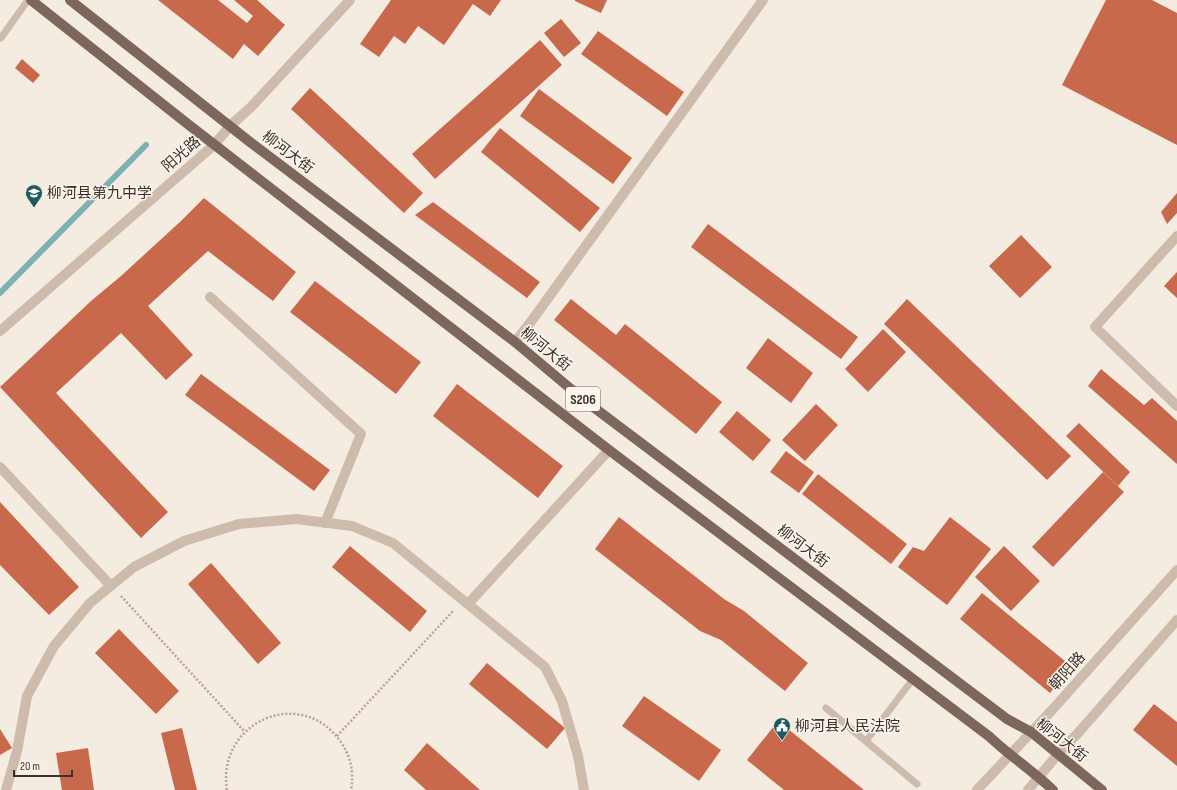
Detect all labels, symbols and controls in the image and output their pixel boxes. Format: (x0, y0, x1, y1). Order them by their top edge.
street label: 柳河大街 (258, 127, 317, 178)
street label: 阳光路 (158, 132, 205, 176)
school or university icon: 柳河县第九中学 (24, 183, 44, 208)
place label: 柳河县第九中学 (47, 184, 152, 203)
street label: 柳河大街 (516, 323, 575, 376)
road number: S206 (566, 387, 600, 411)
street label: 柳河大街 (773, 521, 832, 572)
street label: 朝阳路 (1045, 648, 1089, 694)
street label: 柳河大街 (1032, 714, 1091, 766)
public building icon: 柳河县人民法院 (772, 716, 792, 741)
place label: 柳河县人民法院 (795, 717, 900, 736)
scale bar (14, 752, 72, 778)
text: 20 m (20, 759, 40, 774)

